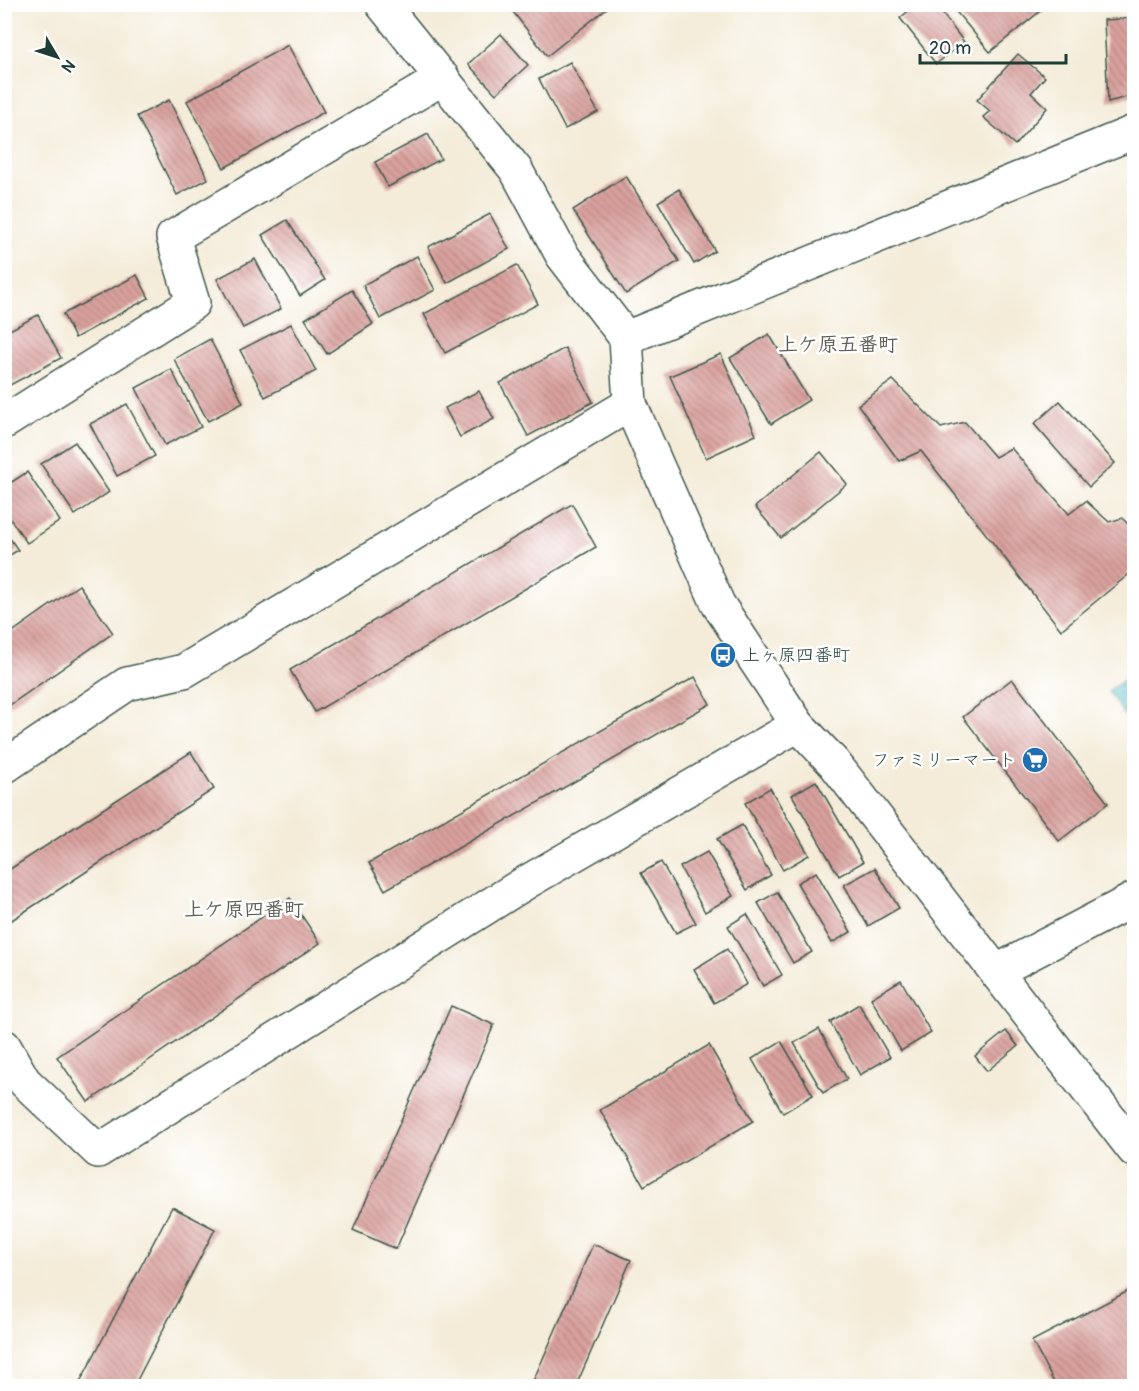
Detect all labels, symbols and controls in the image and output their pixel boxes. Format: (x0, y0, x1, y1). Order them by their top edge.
north arrow (27, 27, 87, 87)
scale bar (920, 27, 1066, 65)
text: 20 m (929, 37, 971, 60)
text: N (57, 55, 79, 76)
district label: 上ケ原五番町 (778, 332, 898, 357)
bus stop icon: 上ヶ原四番町 (708, 640, 738, 670)
place label: 上ヶ原四番町 (742, 644, 850, 667)
supermarket icon: ファミリーマート (1020, 745, 1050, 775)
place label: ファミリーマート (872, 749, 1016, 772)
district label: 上ケ原四番町 (184, 897, 304, 922)

